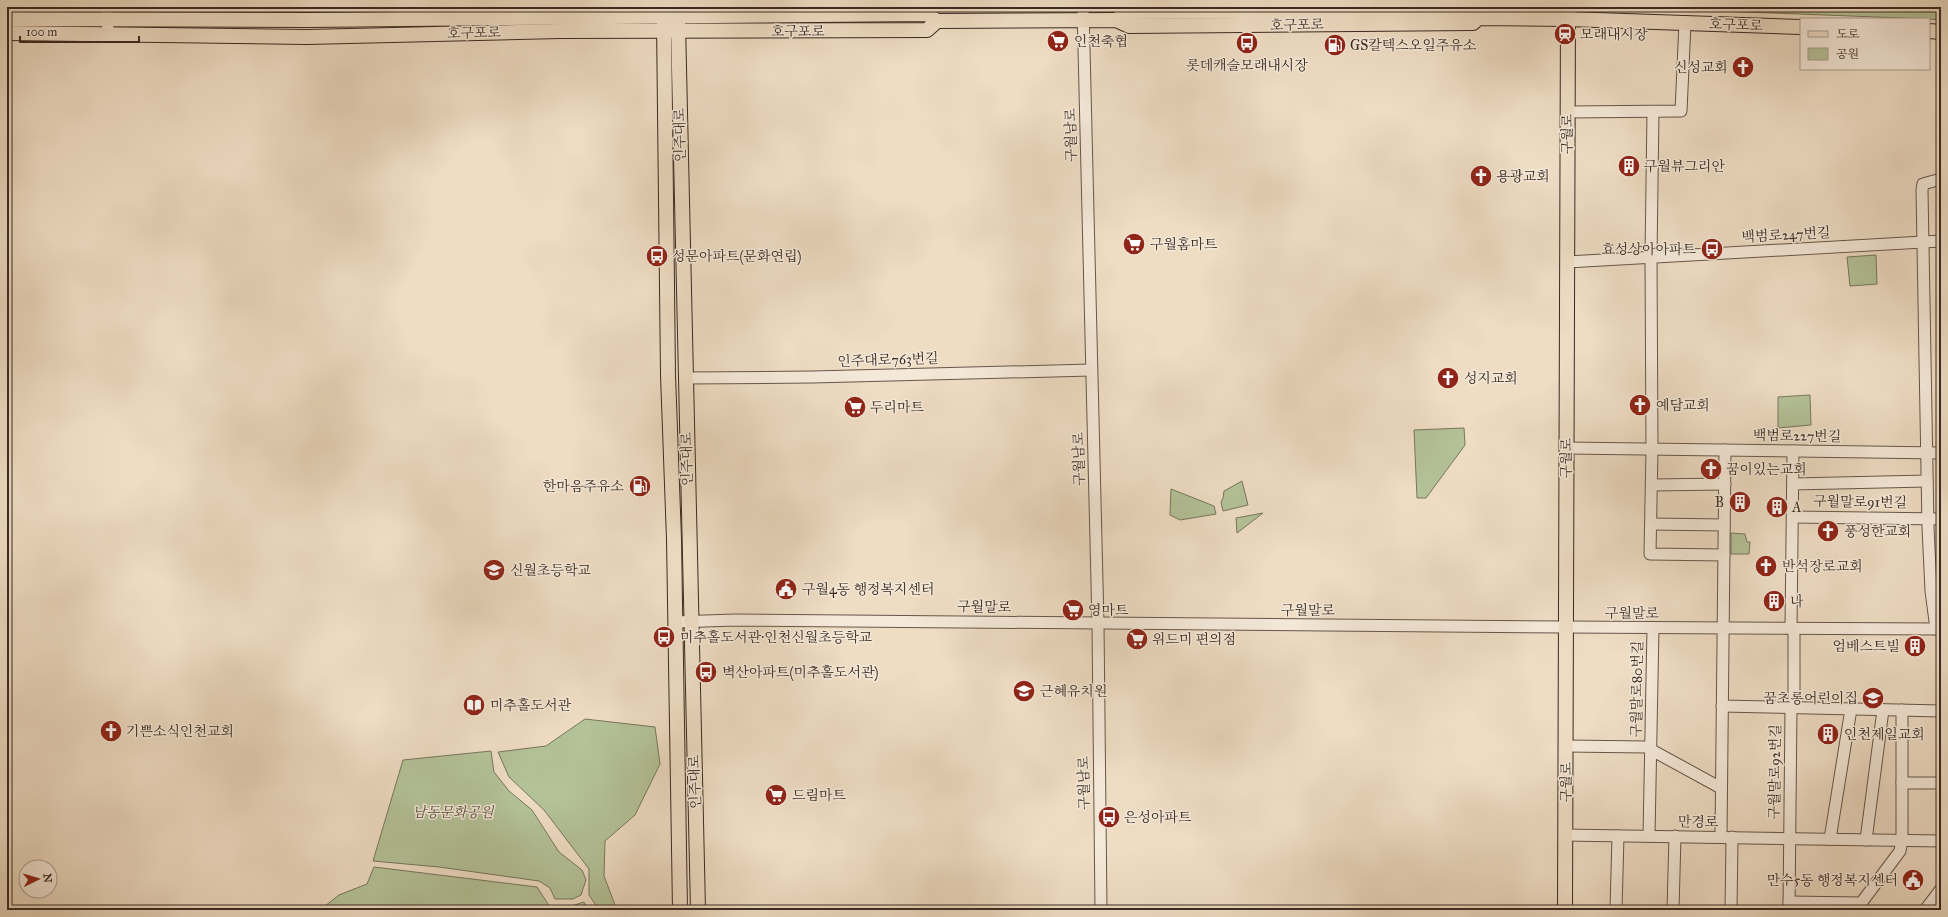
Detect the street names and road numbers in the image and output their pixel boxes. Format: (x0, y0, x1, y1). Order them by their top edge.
street label: 호구포로 (1270, 16, 1325, 34)
street label: 호구포로 (1709, 16, 1764, 34)
street label: 호구포로 (771, 23, 826, 40)
street label: 호구포로 (447, 24, 502, 42)
street label: 인주대로 (671, 107, 689, 162)
street label: 구월남로 (1062, 107, 1080, 162)
street label: 구월로 (1559, 113, 1576, 154)
street label: 백범로247번길 (1741, 224, 1831, 246)
street label: 인주대로763번길 (837, 350, 939, 370)
street label: 백범로227번길 (1753, 427, 1841, 445)
street label: 인주대로 (678, 431, 696, 486)
street label: 구월남로 (1070, 431, 1088, 486)
street label: 구월로 (1558, 437, 1575, 478)
street label: 구월말로91번길 (1813, 493, 1907, 511)
street label: 구월말로 (957, 598, 1012, 616)
street label: 구월말로 (1281, 602, 1336, 619)
street label: 구월말로 (1605, 605, 1660, 622)
street label: 구월말로80번길 (1628, 640, 1646, 738)
street label: 구월말로92번길 (1766, 724, 1784, 820)
street label: 인주대로 (686, 754, 704, 809)
street label: 구월남로 (1075, 755, 1093, 810)
street label: 구월로 (1558, 761, 1575, 802)
street label: 만경로 (1678, 813, 1719, 831)

